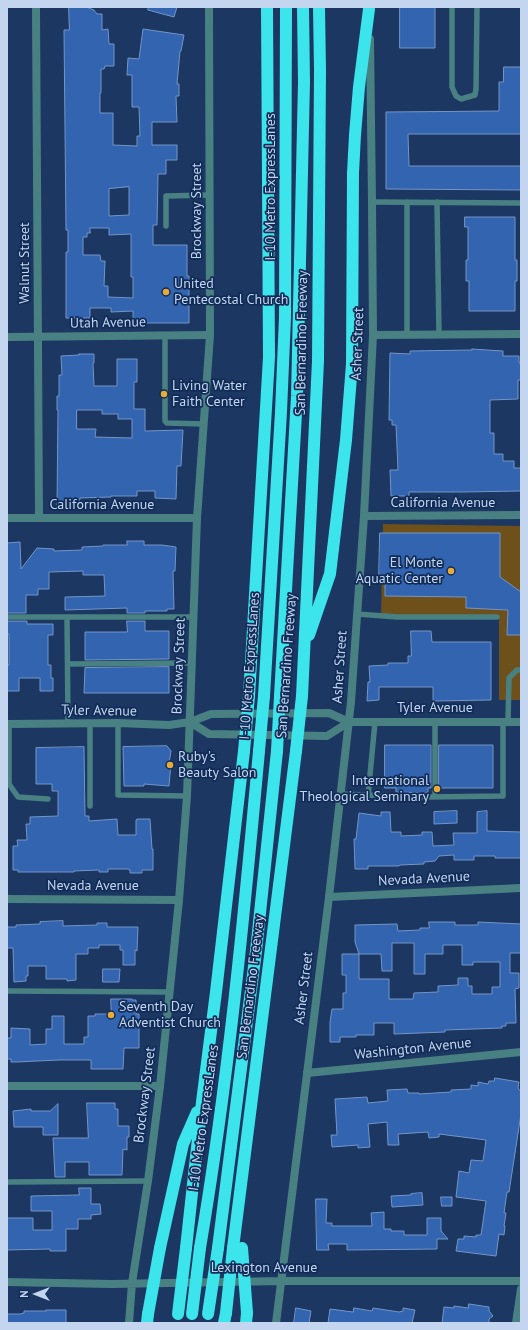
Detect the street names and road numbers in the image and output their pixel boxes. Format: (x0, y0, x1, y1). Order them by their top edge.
street label: I-10 Metro ExpressLanes (263, 113, 279, 261)
street label: Brockway Street (189, 163, 205, 259)
street label: Walnut Street (17, 222, 33, 304)
street label: San Bernardino Freeway (292, 270, 312, 416)
street label: Asher Street (348, 307, 368, 381)
street label: Utah Avenue (70, 314, 146, 332)
street label: California Avenue (391, 495, 495, 511)
street label: California Avenue (50, 497, 154, 513)
street label: I-10 Metro ExpressLanes (236, 592, 264, 740)
street label: San Bernardino Freeway (274, 593, 300, 739)
street label: Brockway Street (169, 617, 189, 715)
street label: Asher Street (329, 630, 351, 704)
street label: Tyler Avenue (397, 700, 473, 716)
street label: Tyler Avenue (61, 702, 137, 720)
street label: Nevada Avenue (378, 868, 470, 890)
street label: Nevada Avenue (47, 878, 139, 894)
street label: San Bernardino Freeway (234, 914, 268, 1060)
street label: Asher Street (291, 951, 317, 1025)
street label: Washington Avenue (354, 1034, 472, 1064)
street label: I-10 Metro ExpressLanes (185, 1044, 223, 1192)
street label: Brockway Street (131, 1046, 159, 1144)
street label: Lexington Avenue (211, 1260, 317, 1276)

